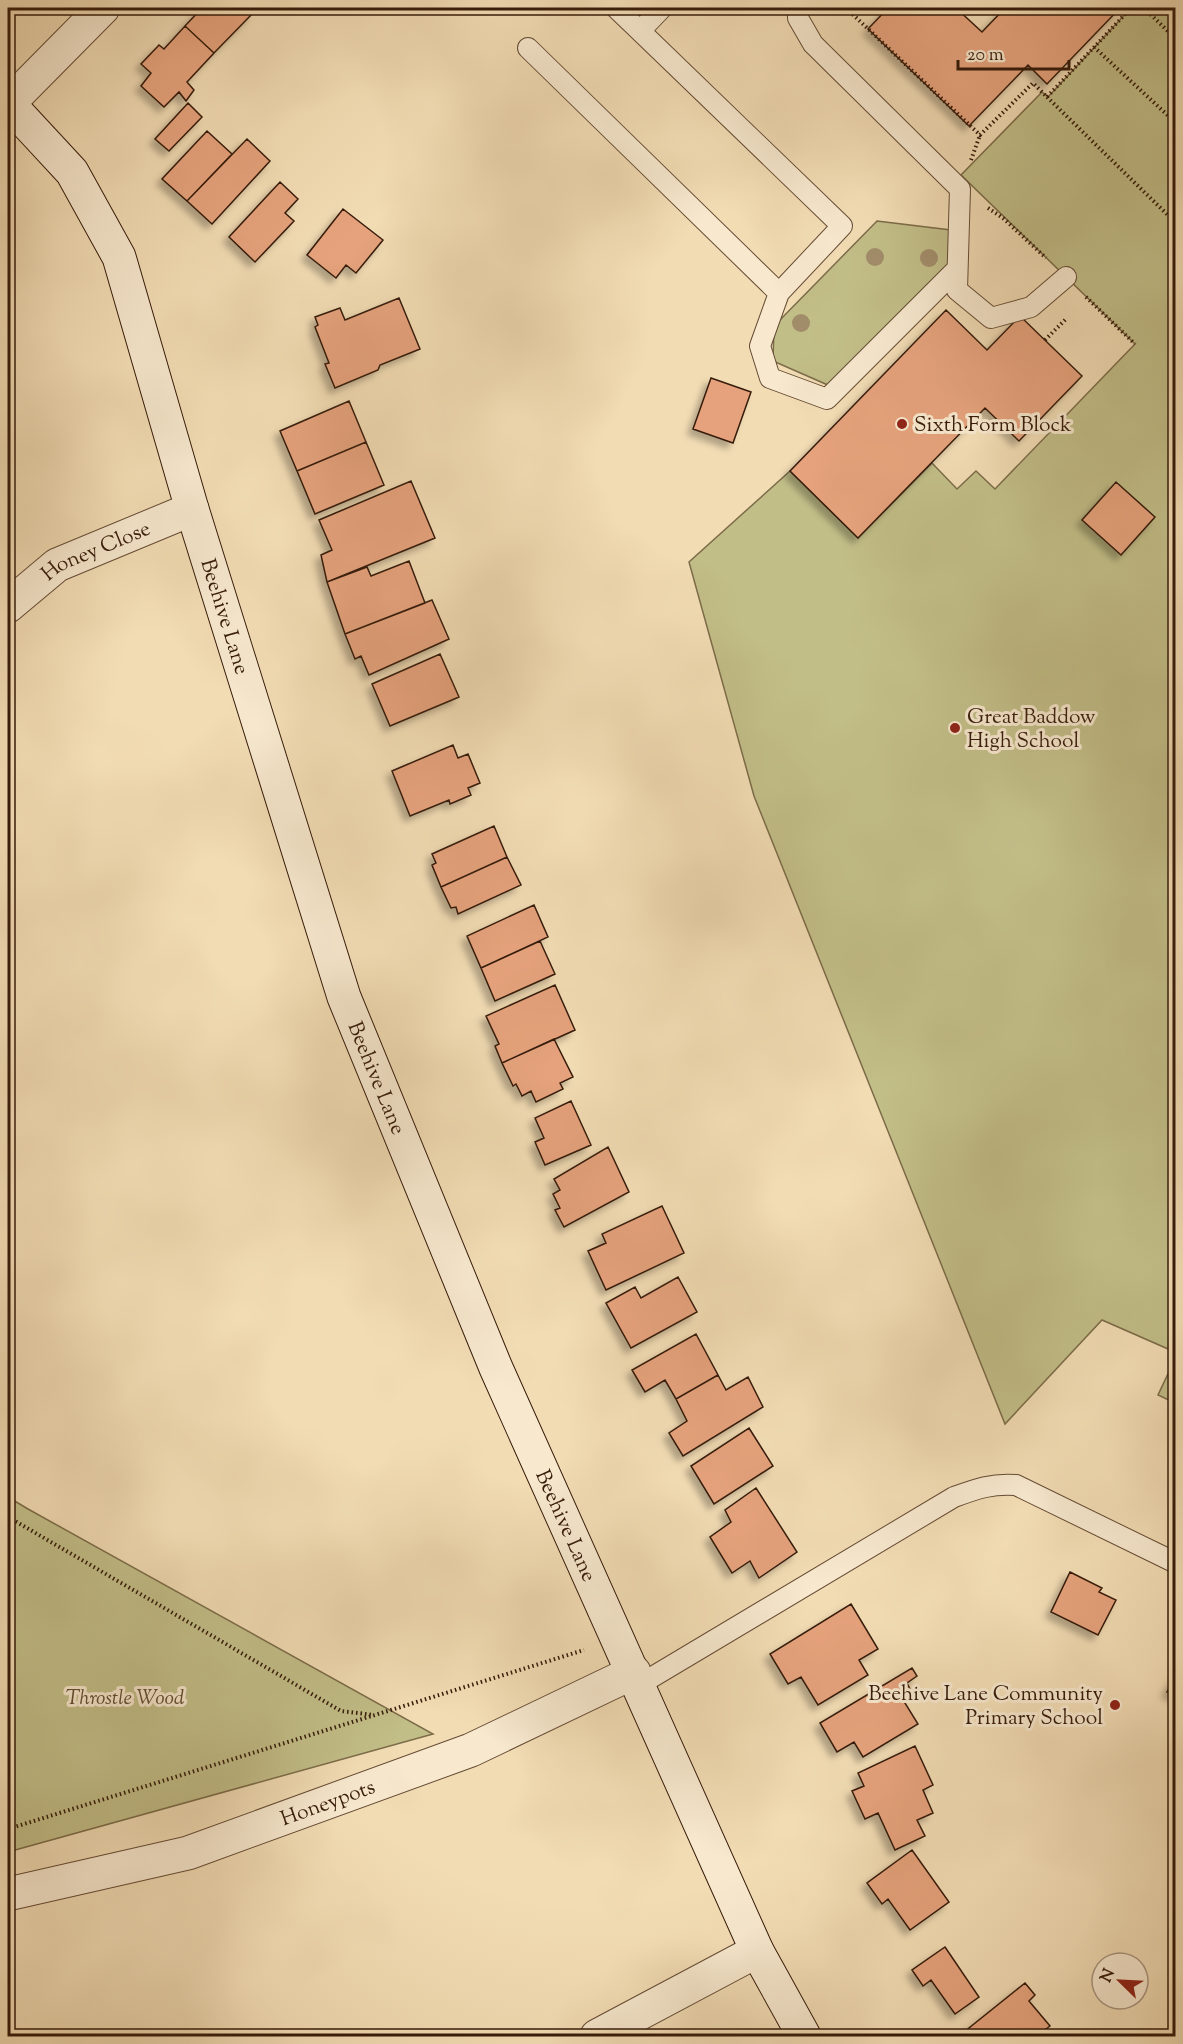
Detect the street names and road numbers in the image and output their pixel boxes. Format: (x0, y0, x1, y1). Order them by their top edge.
street label: Honey Close (35, 515, 155, 589)
street label: Beehive Lane (191, 555, 256, 679)
street label: Beehive Lane (339, 1017, 412, 1140)
street label: Beehive Lane (526, 1465, 603, 1587)
street label: Honeypots (277, 1773, 380, 1835)

